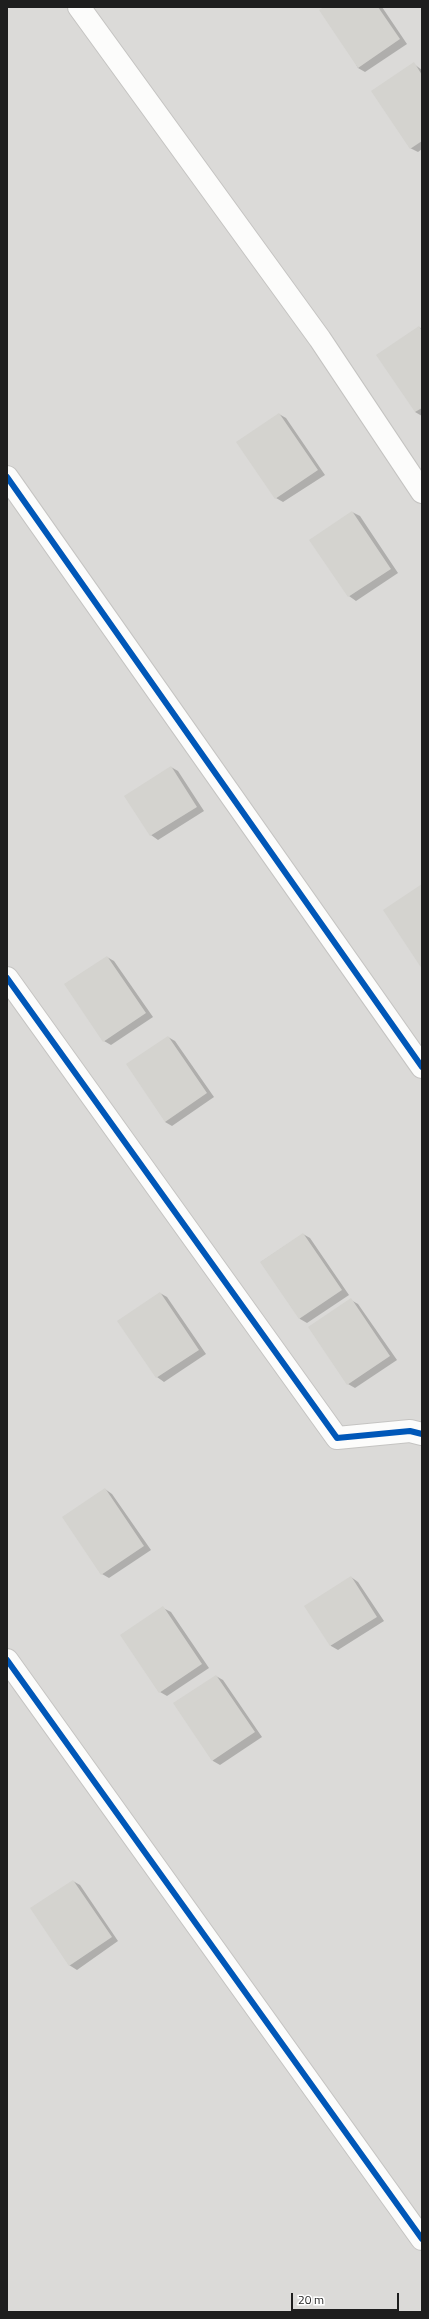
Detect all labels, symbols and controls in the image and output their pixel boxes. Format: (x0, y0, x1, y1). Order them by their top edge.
scale bar (293, 2285, 401, 2311)
text: 20 m (298, 2290, 324, 2309)

